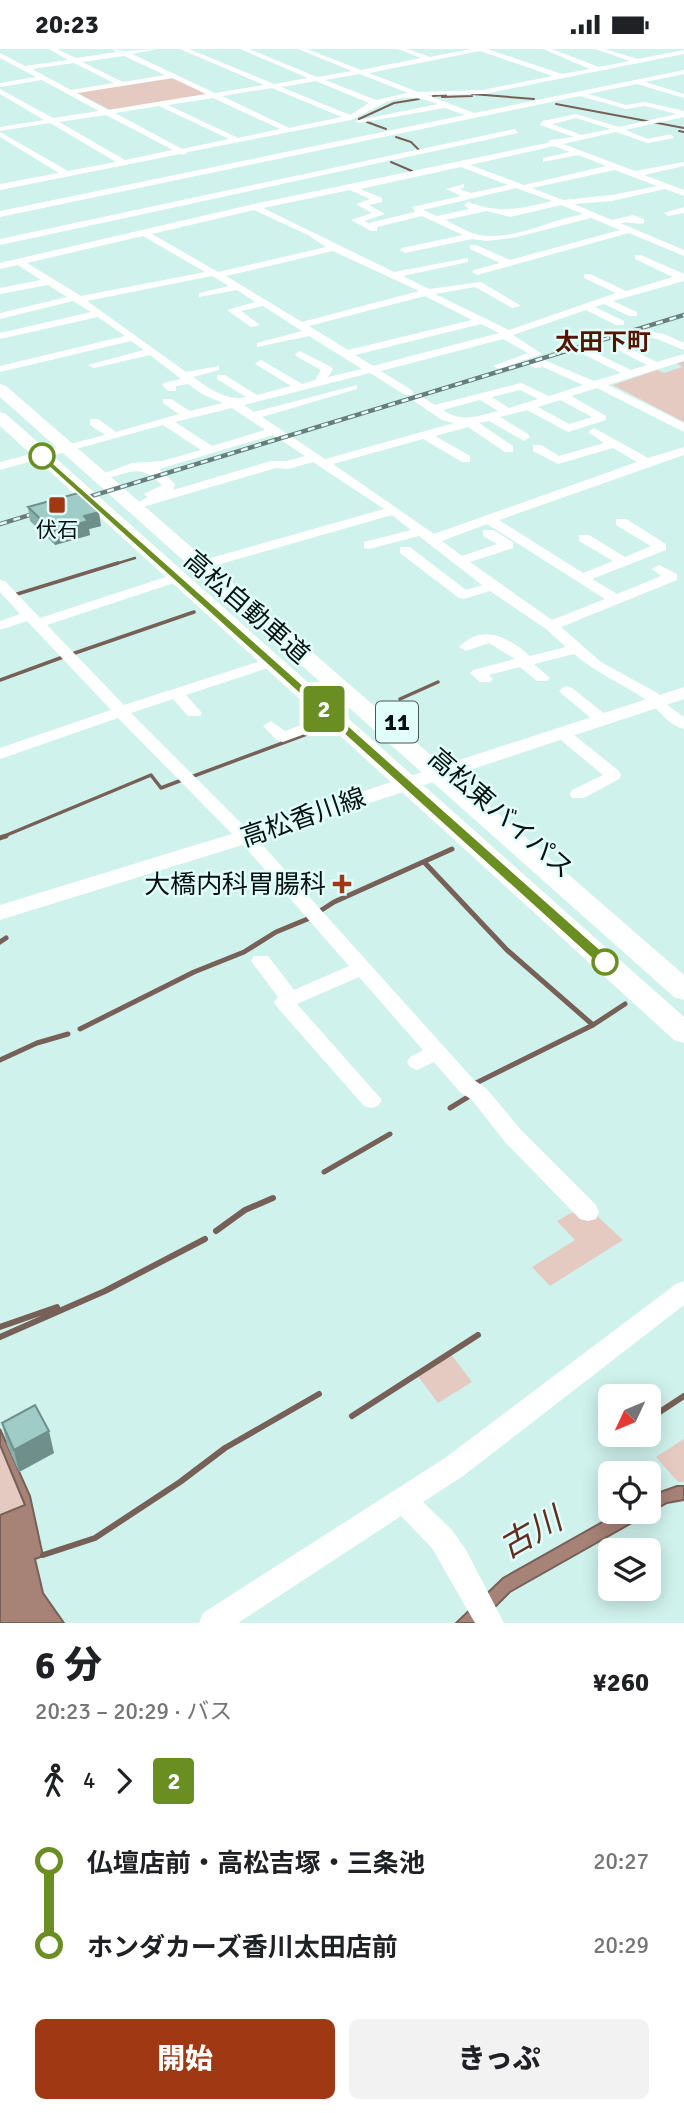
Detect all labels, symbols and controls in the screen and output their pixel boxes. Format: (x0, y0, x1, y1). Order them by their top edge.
text: 20:23 (35, 9, 99, 41)
district label: 太田下町 (555, 327, 651, 357)
unlabelled marker (29, 443, 55, 469)
marker: 伏石 (47, 495, 67, 515)
place label: 伏石 (36, 517, 78, 543)
street label: 高松自動車道 (177, 545, 316, 671)
line badge: 2 (301, 686, 347, 732)
text: 2 (318, 694, 330, 724)
road number: 11 (376, 701, 418, 743)
street label: 高松東バイパス (421, 742, 579, 885)
street label: 高松香川線 (237, 782, 370, 854)
place label: 大橋内科胃腸科 (144, 869, 326, 901)
marker: 大橋内科胃腸科 (332, 874, 352, 894)
unlabelled marker (592, 949, 618, 975)
north arrow (598, 1384, 662, 1447)
map controls (598, 1384, 661, 1601)
button: locate (598, 1461, 661, 1524)
water label: 古川 (492, 1498, 572, 1568)
button: layers (598, 1538, 661, 1601)
text: 6 分 (35, 1642, 102, 1689)
text: ¥260 (593, 1667, 649, 1699)
text: 20:23 – 20:29 · バス (35, 1697, 232, 1726)
icon: walk (35, 1762, 73, 1800)
icon: forward (105, 1762, 143, 1800)
text: 4 (83, 1766, 95, 1795)
text: 2 (167, 1766, 180, 1796)
text: 20:27 (593, 1847, 649, 1876)
text: 仏壇店前・高松吉塚・三条池 (87, 1848, 425, 1880)
text: 20:29 (593, 1931, 649, 1960)
text: ホンダカーズ香川太田店前 (87, 1932, 398, 1964)
button: 開始 (35, 2019, 335, 2099)
button: きっぷ (349, 2019, 649, 2099)

